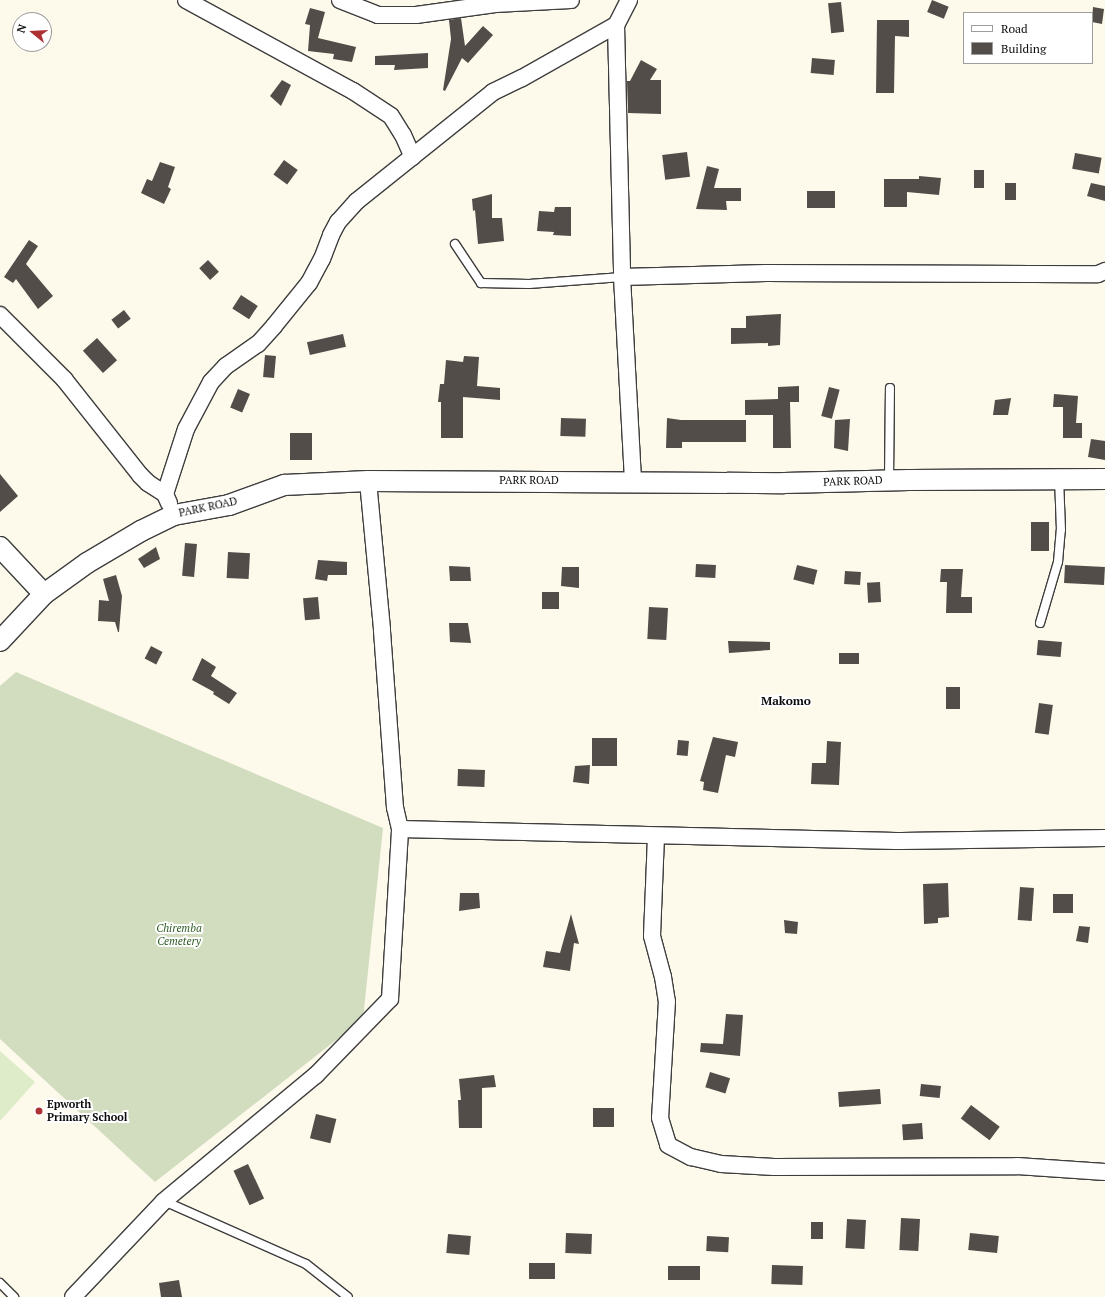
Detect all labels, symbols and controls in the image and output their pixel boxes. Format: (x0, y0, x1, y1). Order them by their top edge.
north arrow (12, 12, 52, 52)
legend (963, 12, 1093, 64)
text: Road (1001, 21, 1028, 36)
text: N (14, 22, 29, 35)
text: Building (1001, 41, 1046, 56)
street label: PARK ROAD (499, 473, 559, 487)
street label: PARK ROAD (823, 473, 883, 489)
street label: PARK ROAD (177, 494, 239, 520)
district label: Makomo (761, 694, 811, 708)
park label: Chiremba Cemetery (156, 922, 202, 948)
place label: Epworth Primary School (47, 1098, 127, 1124)
marker: Epworth Primary School (34, 1106, 44, 1116)

